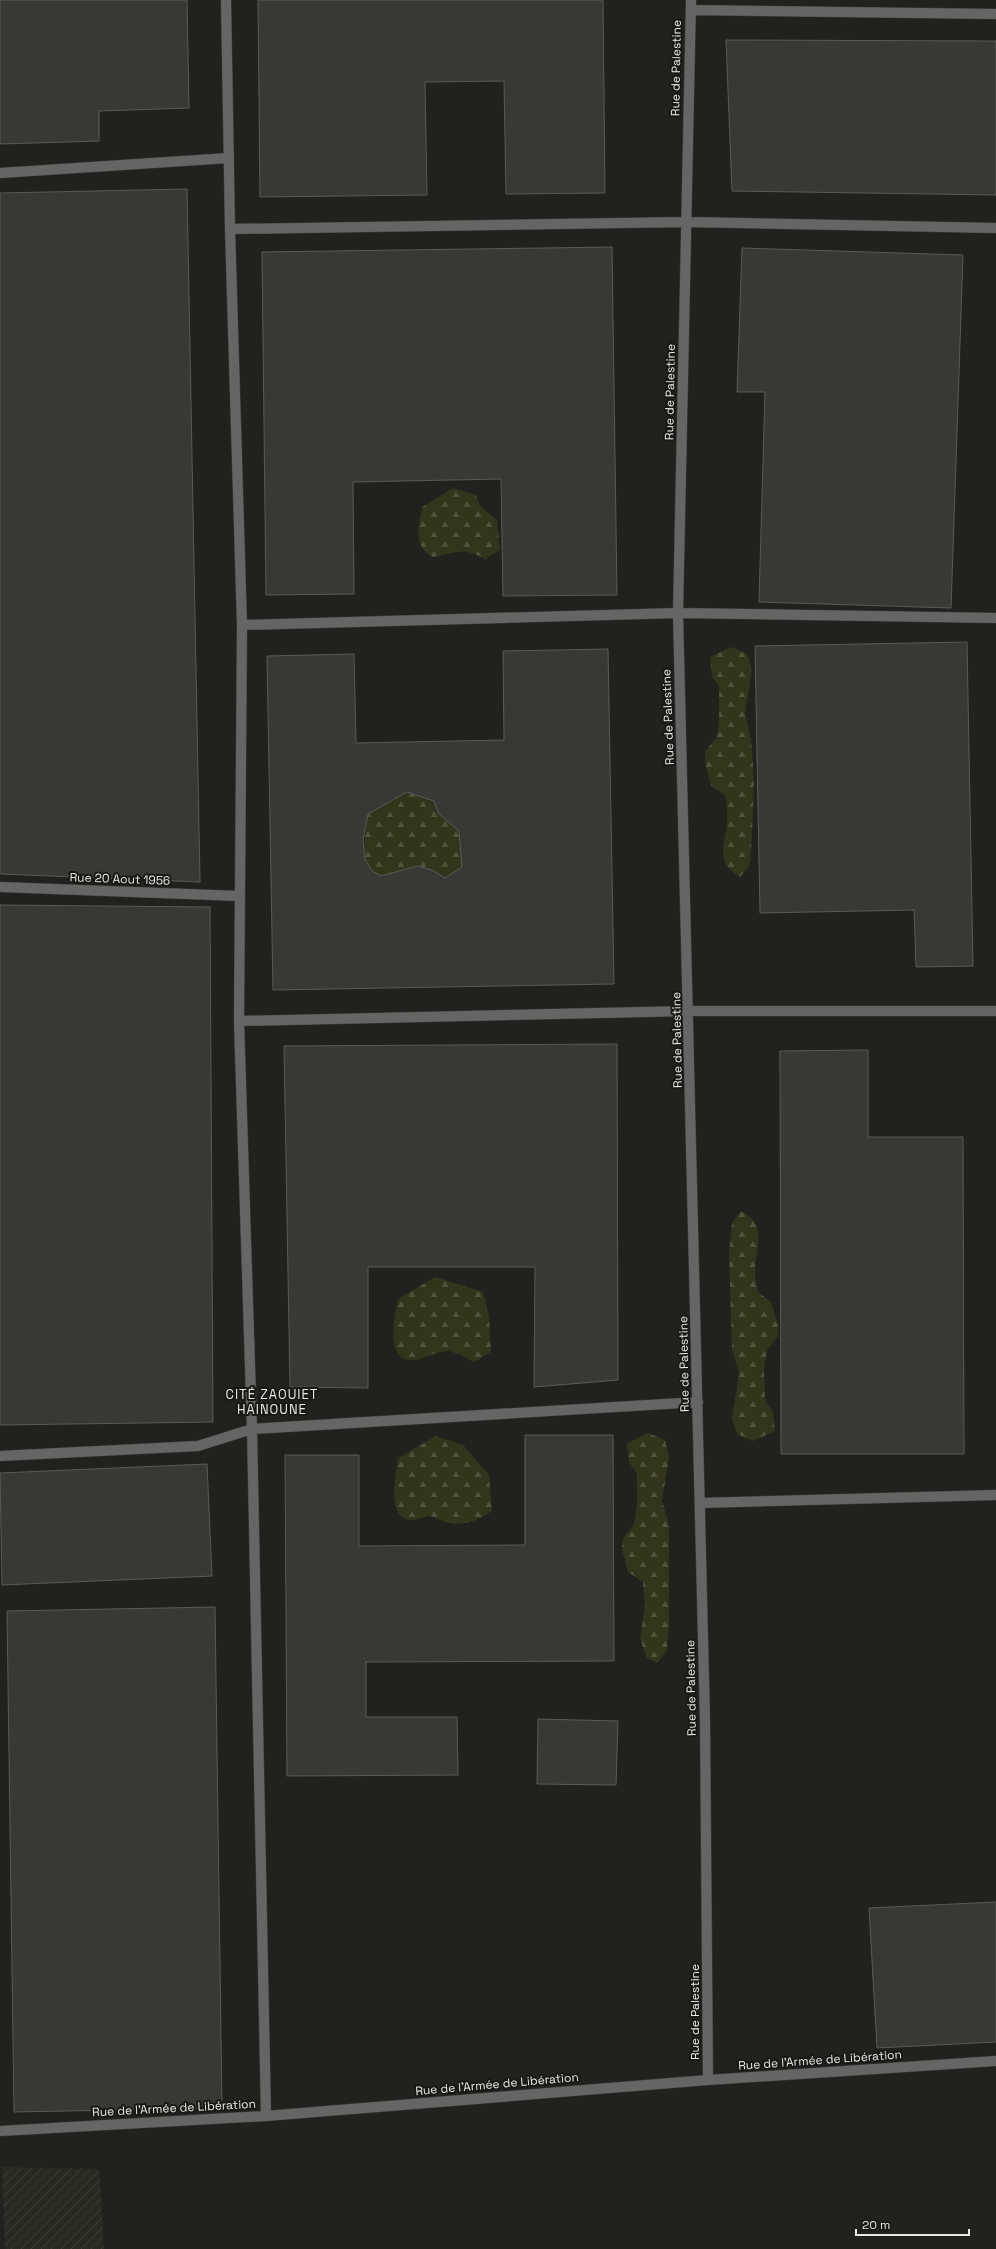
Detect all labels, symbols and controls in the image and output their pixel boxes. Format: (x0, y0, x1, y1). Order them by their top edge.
street label: Rue de Palestine (667, 20, 685, 116)
street label: Rue de Palestine (661, 344, 679, 440)
street label: Rue de Palestine (658, 669, 678, 765)
street label: Rue 20 Aout 1956 (69, 869, 171, 889)
street label: Rue de Palestine (668, 992, 686, 1088)
street label: Rue de Palestine (675, 1316, 693, 1412)
district label: CITÉ ZAOUIET HAINOUNE (226, 1386, 318, 1418)
street label: Rue de Palestine (682, 1640, 700, 1736)
street label: Rue de Palestine (687, 1964, 703, 2060)
street label: Rue de l'Armée de Libération (738, 2046, 902, 2074)
street label: Rue de l'Armée de Libération (415, 2069, 579, 2099)
street label: Rue de l'Armée de Libération (92, 2096, 256, 2120)
scale bar (856, 2211, 969, 2237)
text: 20 m (862, 2217, 890, 2233)

